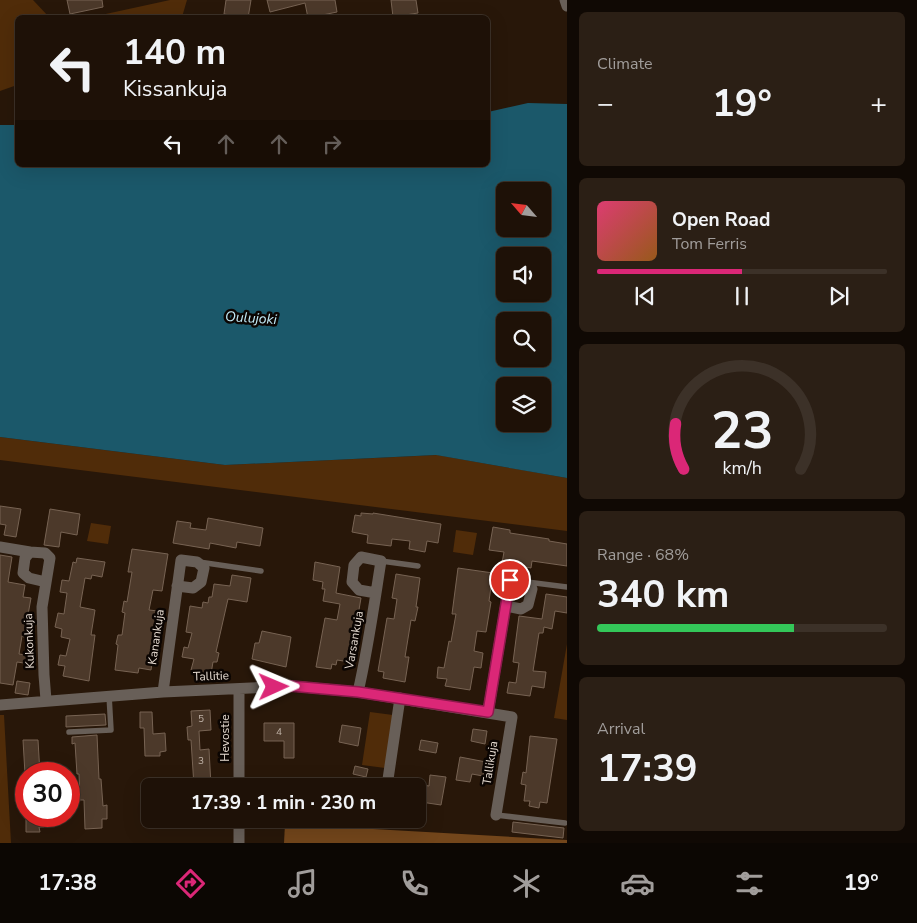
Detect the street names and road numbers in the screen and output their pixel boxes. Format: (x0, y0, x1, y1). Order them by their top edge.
street label: Kanankuja (144, 608, 168, 666)
street label: Varsankuja (341, 610, 367, 671)
street label: Kukonkuja (20, 613, 38, 669)
street label: Tallitie (193, 667, 229, 685)
street label: Hevostie (217, 714, 233, 762)
street label: Tallikuja (479, 740, 501, 786)

